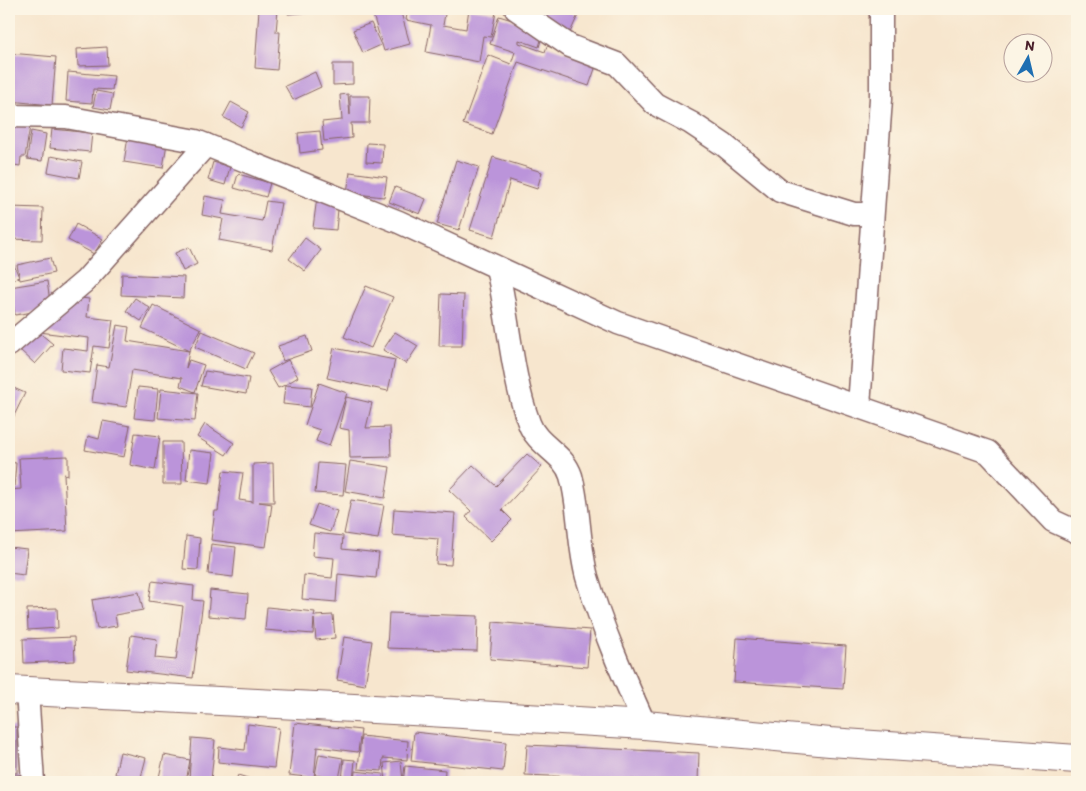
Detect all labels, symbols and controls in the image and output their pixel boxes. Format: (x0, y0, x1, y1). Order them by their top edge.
north arrow (1004, 32, 1054, 82)
text: N (1024, 37, 1036, 55)

